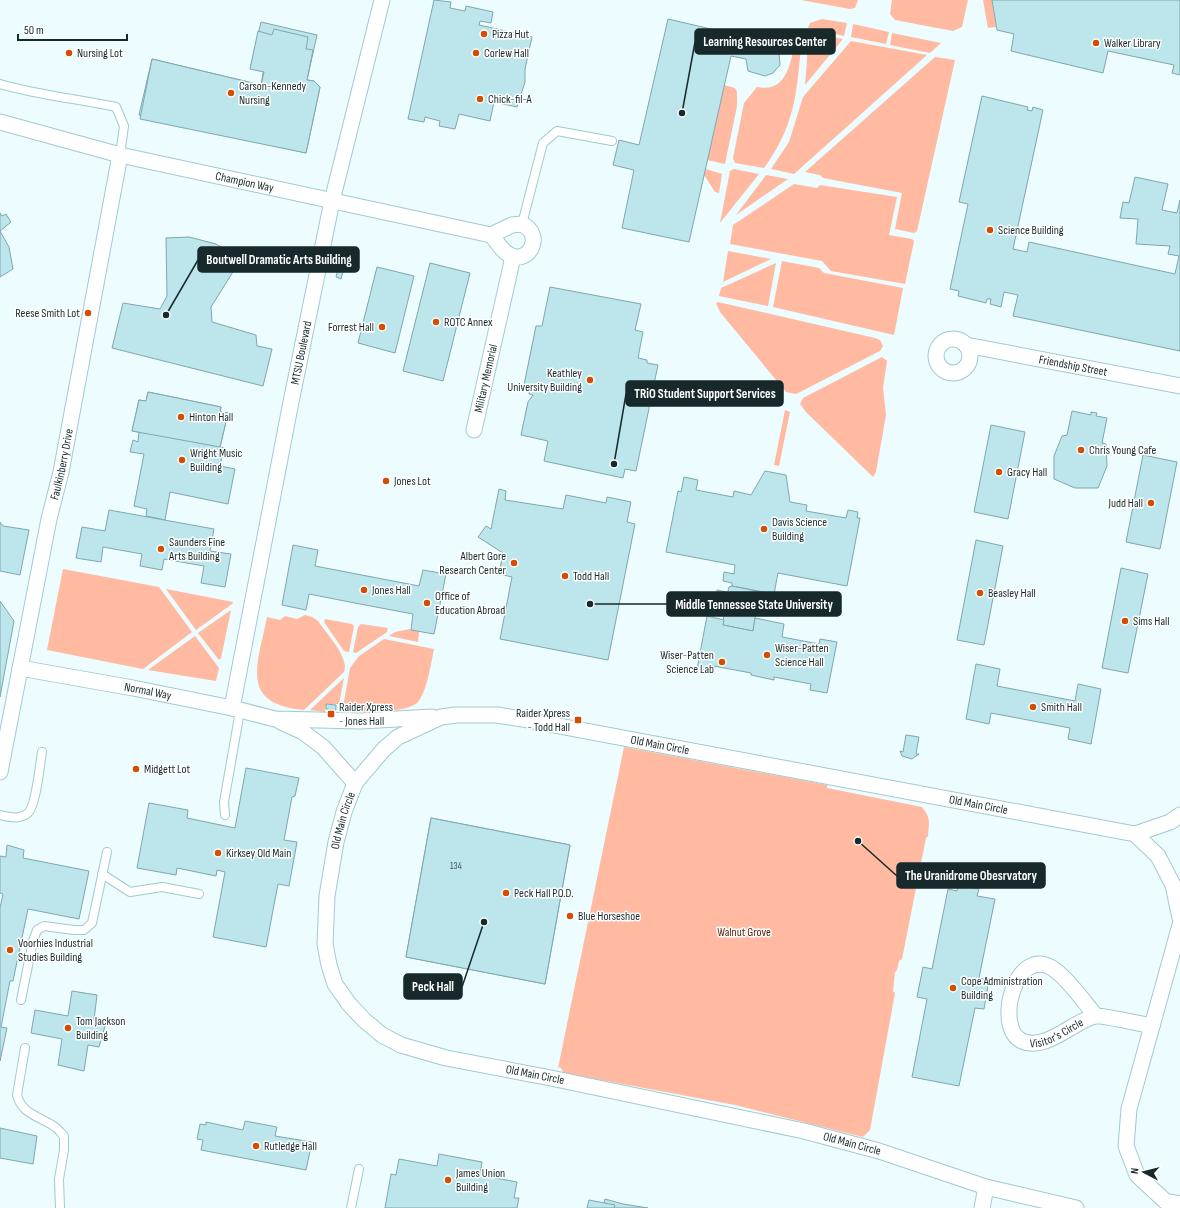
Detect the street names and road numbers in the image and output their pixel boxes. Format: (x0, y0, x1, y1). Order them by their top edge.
street label: Champion Way (214, 168, 276, 196)
street label: MTSU Boulevard (287, 319, 315, 386)
street label: Military Memorial (471, 343, 501, 414)
street label: Friendship Street (1038, 352, 1109, 379)
street label: Faulkinberry Drive (47, 427, 76, 501)
street label: Normal Way (123, 679, 173, 703)
street label: Old Main Circle (629, 732, 691, 758)
street label: Old Main Circle (327, 789, 359, 850)
street label: Old Main Circle (948, 792, 1009, 818)
street label: Visitor's Circle (1030, 1014, 1086, 1051)
street label: Old Main Circle (504, 1062, 566, 1088)
street label: Old Main Circle (821, 1129, 883, 1159)

